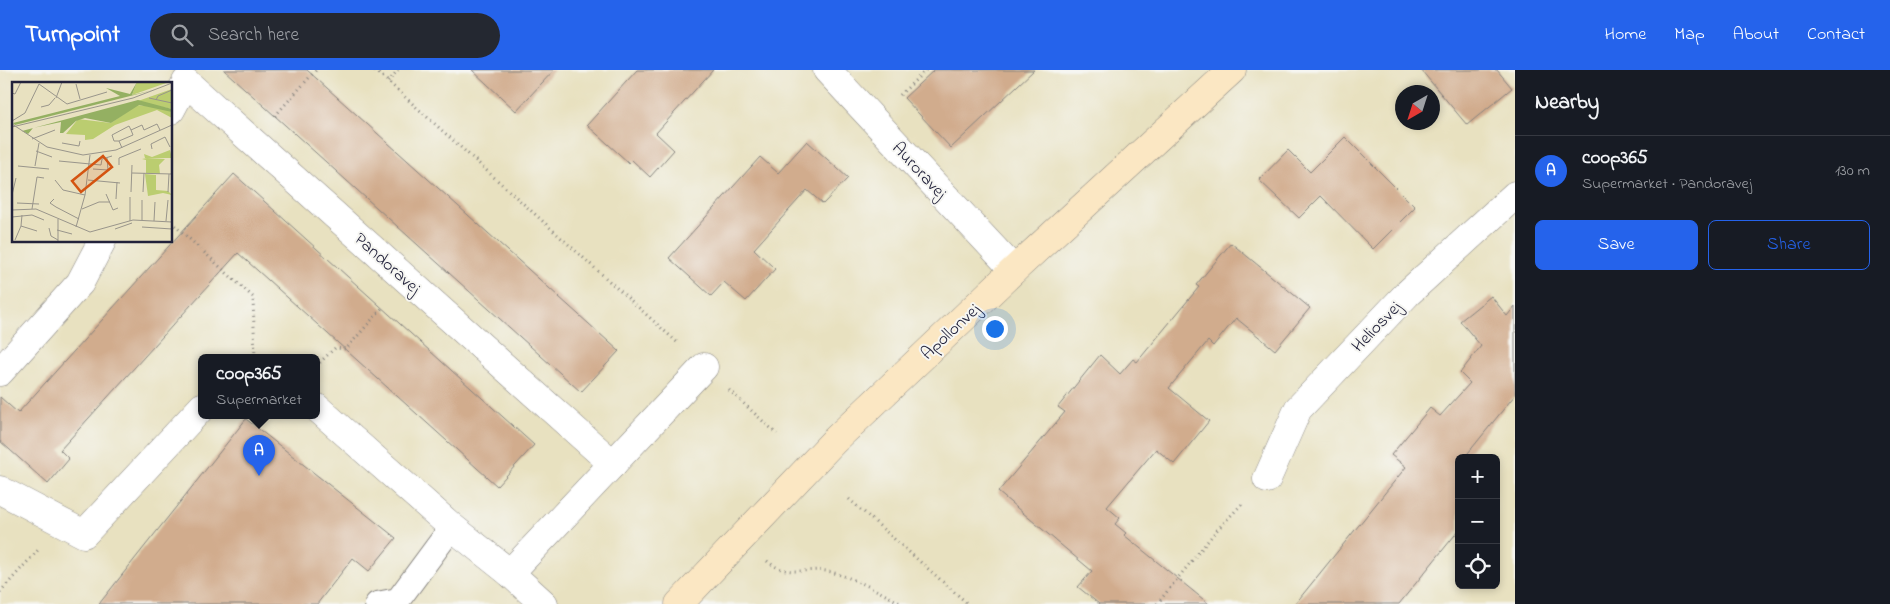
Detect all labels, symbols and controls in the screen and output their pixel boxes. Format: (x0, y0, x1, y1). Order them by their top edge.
search box (150, 13, 500, 58)
text: Turnpoint (25, 18, 120, 53)
icon: search (168, 21, 196, 49)
text: Search here (208, 22, 299, 49)
text: Home (1605, 22, 1646, 48)
text: Map (1674, 22, 1705, 48)
text: About (1733, 22, 1779, 48)
text: Contact (1807, 22, 1865, 48)
inset map (12, 82, 172, 242)
north arrow (1395, 85, 1440, 130)
text: Nearby (1535, 88, 1599, 118)
street label: Auroravej (885, 137, 952, 206)
text: coop365 (1582, 145, 1648, 172)
text: A (1546, 159, 1556, 183)
text: 130 m (1835, 159, 1870, 183)
text: Supermarket · Pandoravej (1582, 172, 1752, 196)
button: Save (1535, 220, 1698, 270)
button: Share (1708, 220, 1870, 270)
street label: Pandoravej (348, 227, 426, 302)
street label: Heliosvej (1346, 296, 1409, 359)
street label: Apollonvej (916, 298, 987, 367)
your location (982, 316, 1008, 342)
popup (198, 354, 320, 419)
text: coop365 (216, 361, 282, 388)
text: Supermarket (216, 388, 302, 412)
pin: A (243, 435, 275, 476)
map controls (1455, 454, 1500, 589)
button: + (1455, 454, 1500, 499)
button: − (1455, 499, 1500, 544)
button: locate (1455, 544, 1500, 589)

